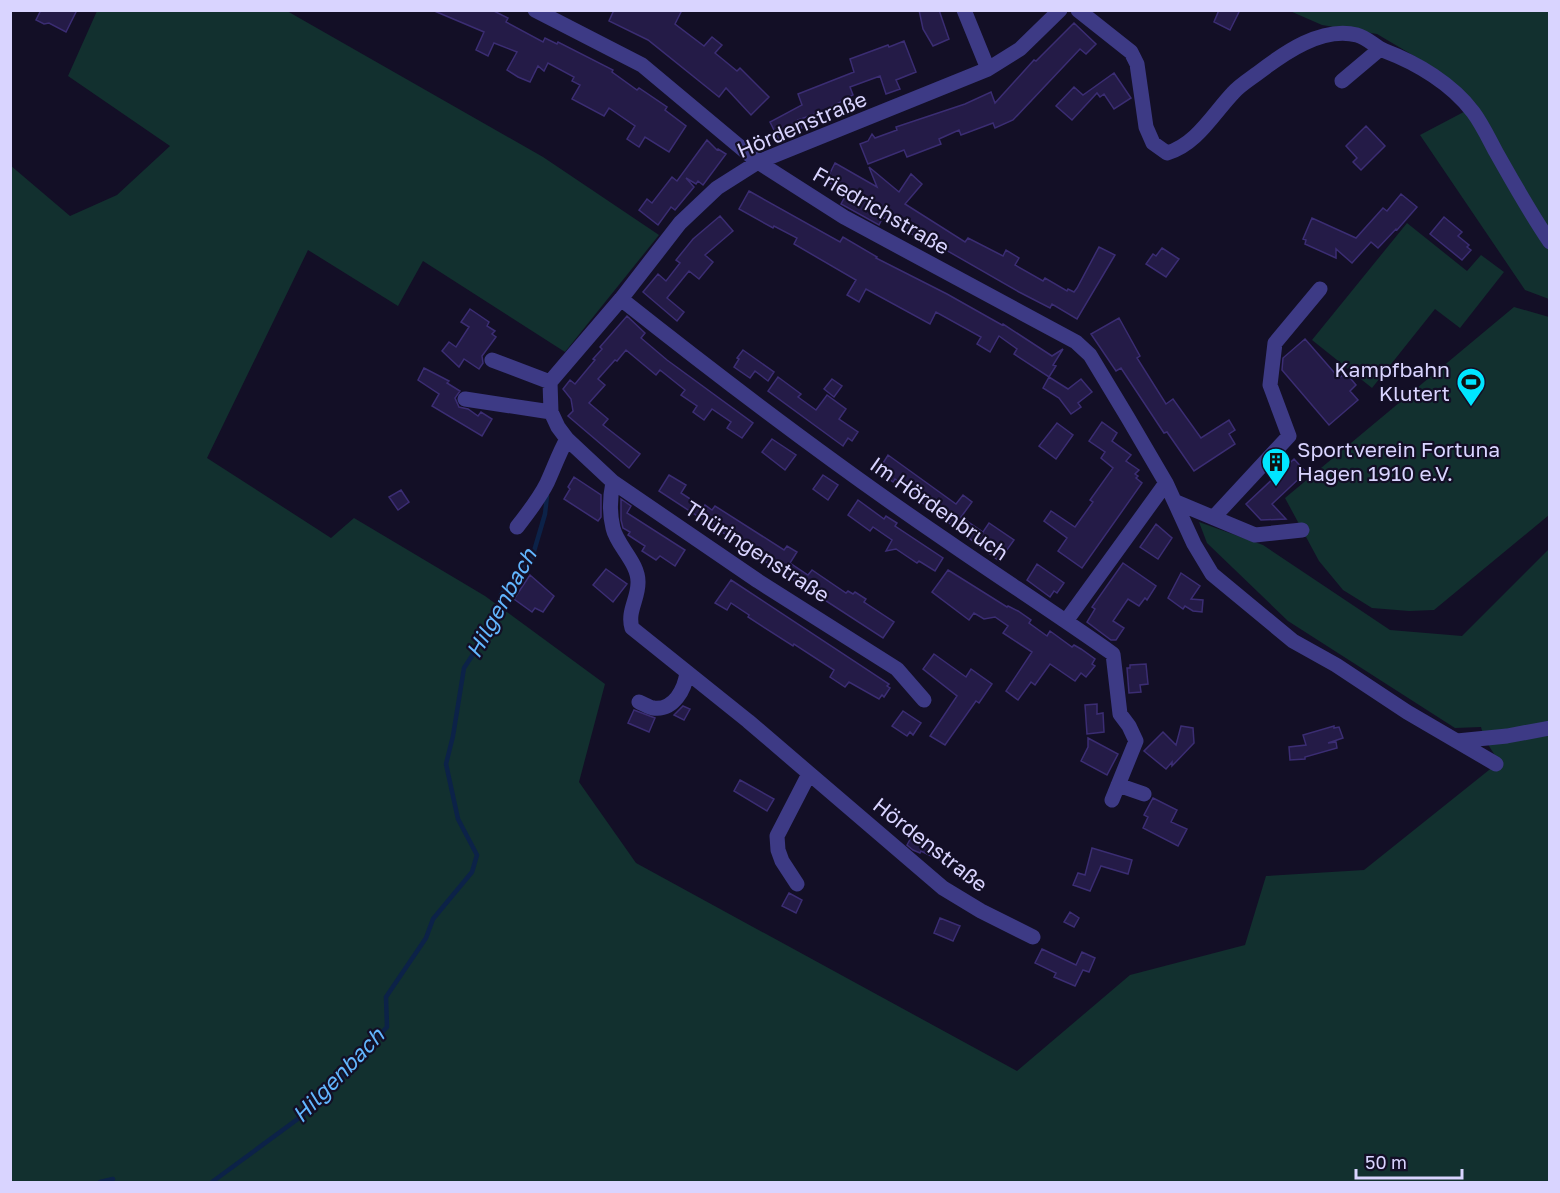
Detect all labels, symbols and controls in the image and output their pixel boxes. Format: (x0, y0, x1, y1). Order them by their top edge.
street label: Hördenstraße (733, 85, 870, 163)
street label: Friedrichstraße (809, 161, 954, 260)
place label: Kampfbahn Klutert (1334, 356, 1450, 406)
sports icon: Kampfbahn Klutert (1455, 366, 1487, 408)
place label: Sportverein Fortuna Hagen 1910 e.V. (1297, 436, 1500, 486)
building icon: Sportverein Fortuna Hagen 1910 e.V. (1260, 446, 1292, 488)
street label: Im Hördenbruch (865, 451, 1014, 566)
street label: Thüringenstraße (680, 495, 835, 608)
water label: Hilgenbach (459, 542, 542, 662)
street label: Hördenstraße (868, 791, 993, 897)
water label: Hilgenbach (286, 1021, 390, 1127)
scale bar (1356, 1142, 1462, 1180)
text: 50 m (1365, 1151, 1407, 1173)

